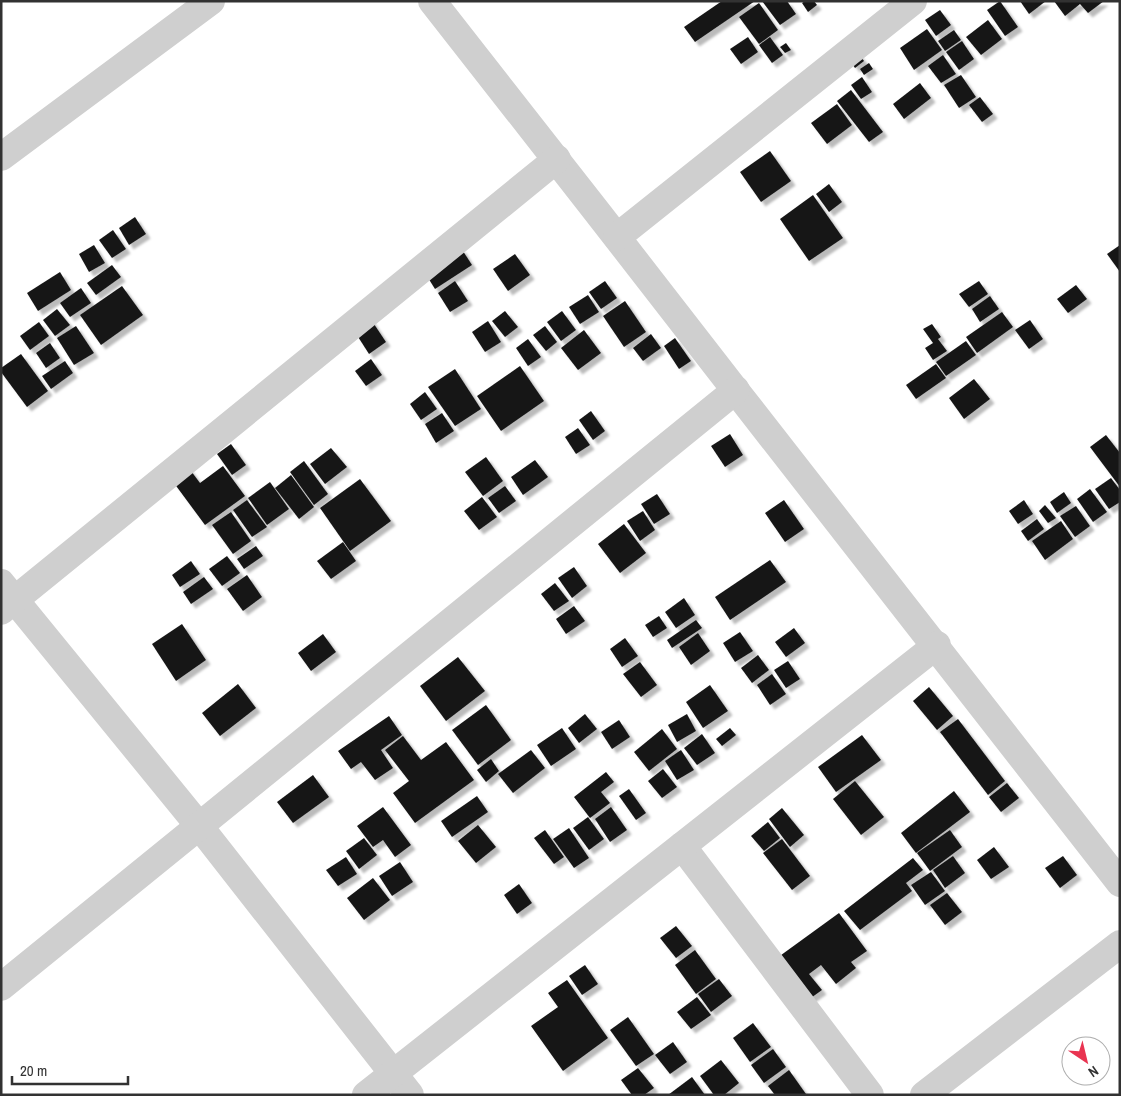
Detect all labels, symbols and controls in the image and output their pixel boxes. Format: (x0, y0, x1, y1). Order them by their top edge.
north arrow (1061, 1036, 1111, 1086)
scale bar (12, 1054, 129, 1086)
text: 20 m (20, 1060, 47, 1081)
text: N (1085, 1062, 1102, 1081)

